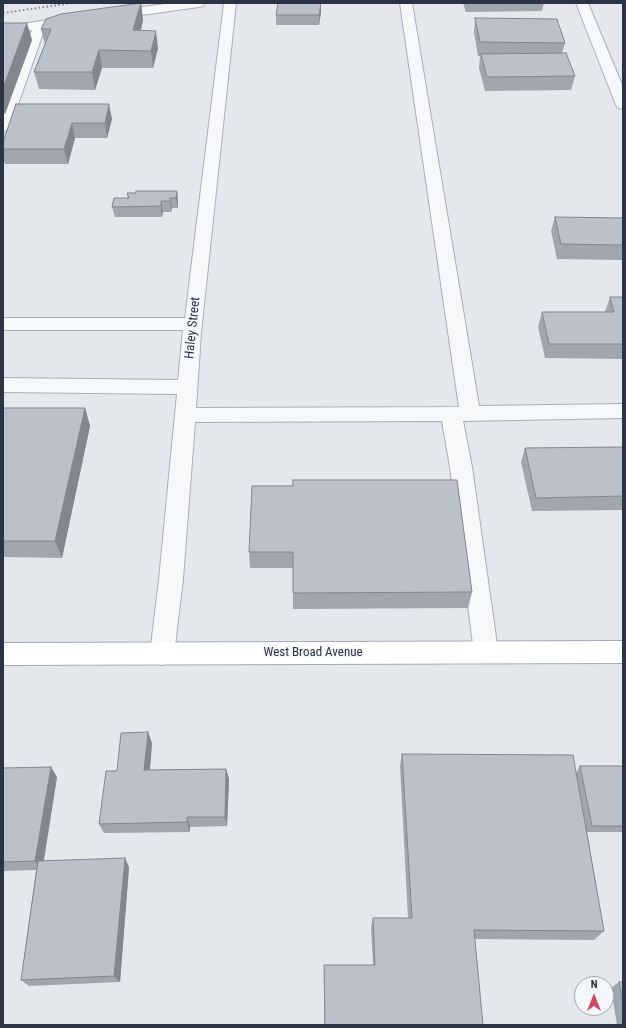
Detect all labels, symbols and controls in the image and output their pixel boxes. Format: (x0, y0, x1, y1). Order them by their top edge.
street label: Haley Street (182, 296, 204, 360)
street label: West Broad Avenue (263, 645, 363, 661)
north arrow (574, 976, 614, 1016)
text: N (591, 978, 597, 991)

